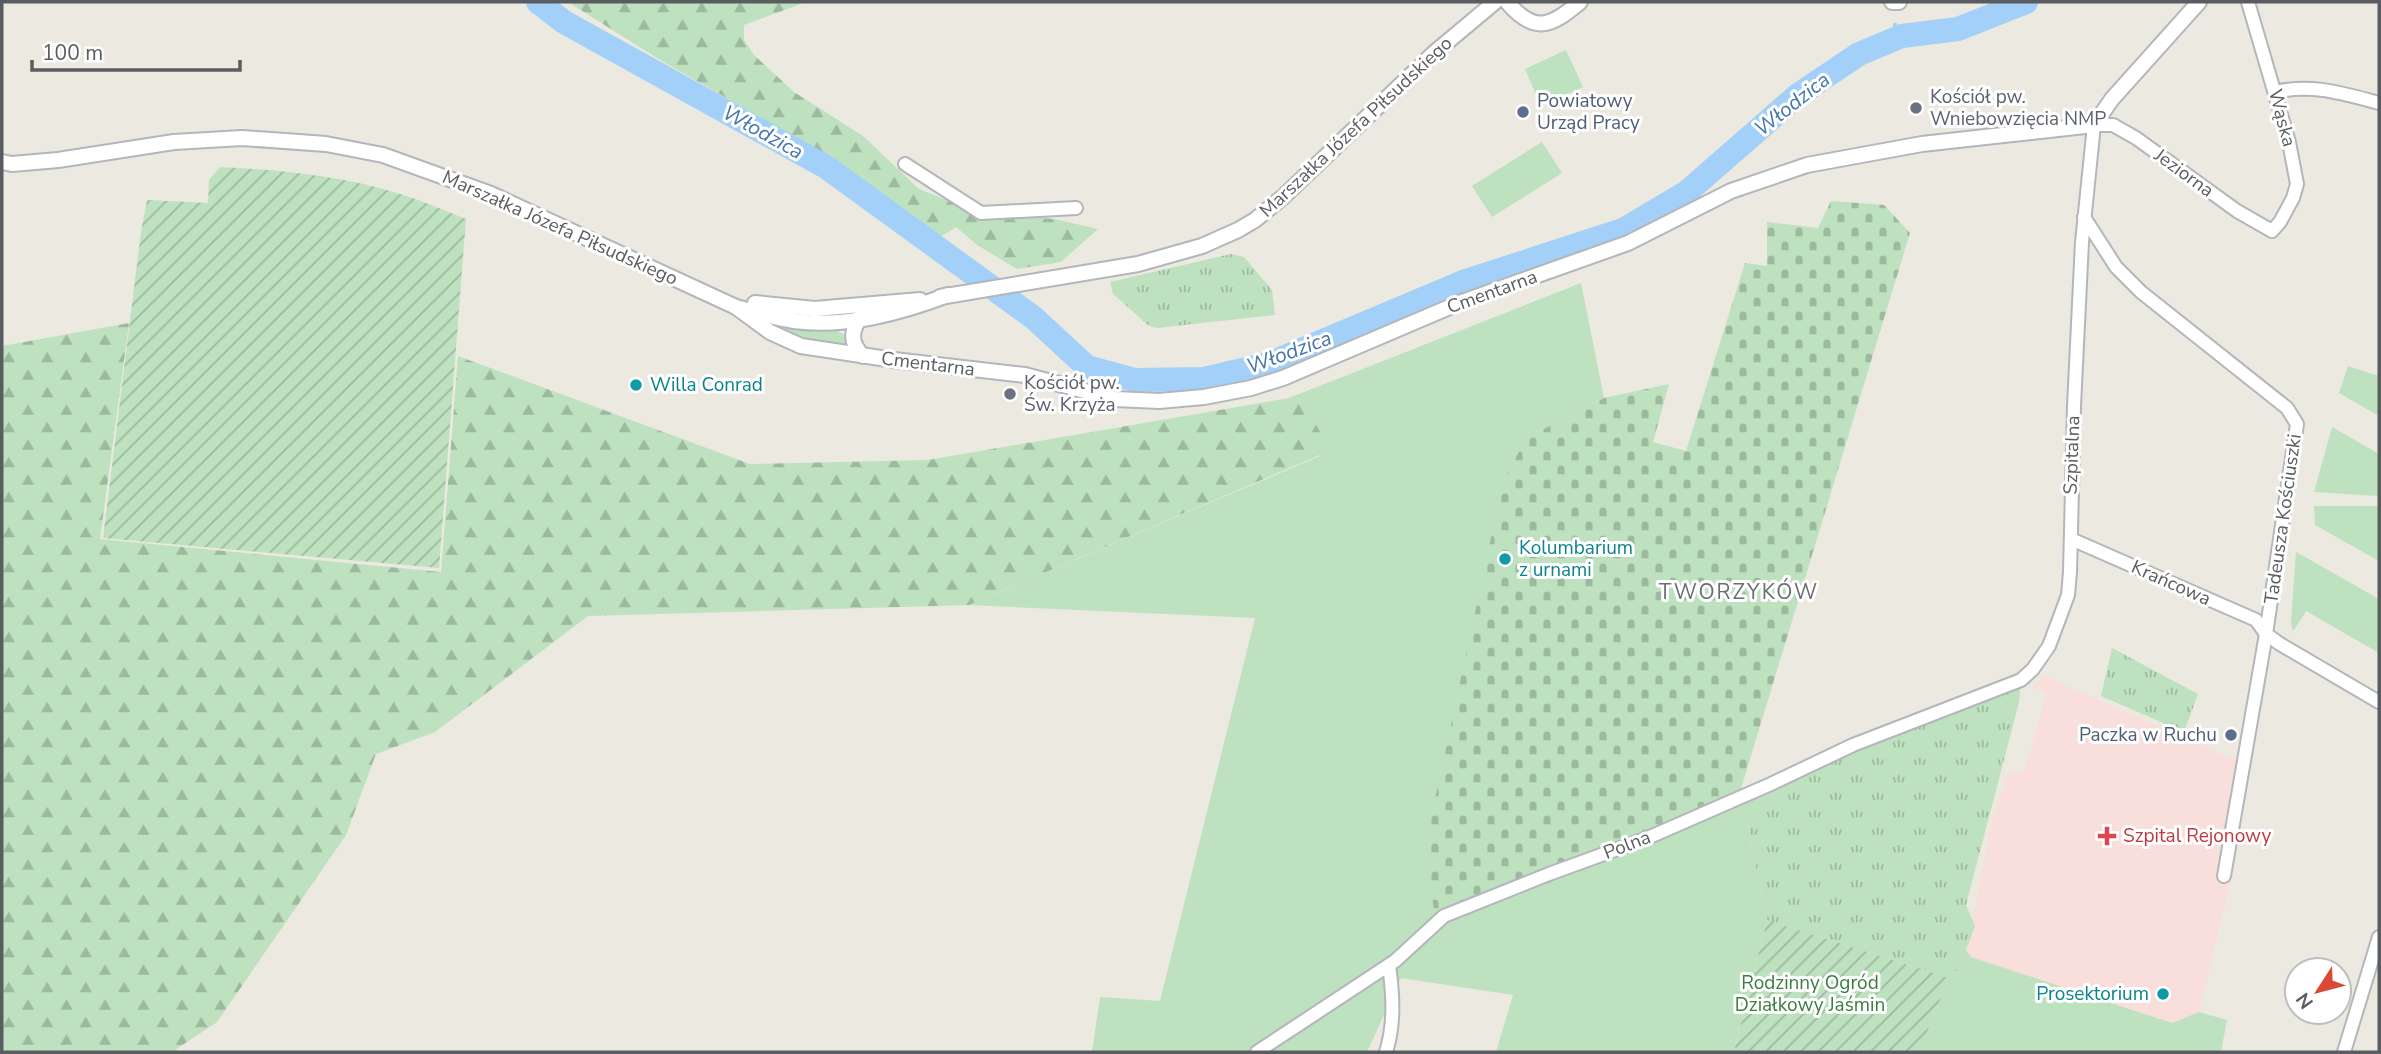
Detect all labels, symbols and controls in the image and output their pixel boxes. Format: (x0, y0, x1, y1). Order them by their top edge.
scale bar (32, 28, 240, 72)
street label: Marszałka Józefa Piłsudskiego (1254, 31, 1458, 223)
text: 100 m (42, 39, 103, 67)
water label: Włodzica (1749, 66, 1835, 142)
place label: Kościół pw. Wniebowzięcia NMP (1930, 84, 2106, 132)
street label: Wąska (2262, 86, 2302, 150)
place label: Powiatowy Urząd Pracy (1537, 88, 1640, 136)
water label: Włodzica (718, 98, 808, 166)
marker: Kościół pw. Wniebowzięcia NMP (1908, 100, 1924, 116)
marker: Powiatowy Urząd Pracy (1515, 104, 1531, 120)
street label: Jeziorna (2148, 142, 2219, 203)
street label: Marszałka Józefa Piłsudskiego (438, 164, 682, 292)
street label: Cmentarna (1443, 264, 1541, 320)
water label: Włodzica (1243, 324, 1335, 380)
street label: Cmentarna (880, 345, 976, 383)
place label: Kościół pw. Św. Krzyża (1024, 370, 1120, 418)
place label: Willa Conrad (650, 372, 763, 398)
marker: Willa Conrad (628, 377, 644, 393)
marker: Kościół pw. Św. Krzyża (1002, 386, 1018, 402)
street label: Szpitalna (2058, 415, 2086, 495)
street label: Tadeusza Kościuszki (2258, 432, 2308, 606)
place label: Kolumbarium z urnami (1519, 535, 1633, 583)
marker: Kolumbarium z urnami (1497, 551, 1513, 567)
street label: Krańcowa (2127, 554, 2215, 612)
district label: TWORZYKÓW (1659, 578, 1819, 606)
place label: Paczka w Ruchu (2079, 722, 2217, 748)
marker: Paczka w Ruchu (2223, 727, 2239, 743)
place label: Szpital Rejonowy (2123, 823, 2271, 849)
street label: Polna (1600, 824, 1654, 866)
marker: Szpital Rejonowy (2097, 826, 2117, 846)
north arrow (2283, 956, 2353, 1026)
park label: Rodzinny Ogród Działkowy Jaśmin (1735, 970, 1885, 1018)
place label: Prosektorium (2036, 981, 2149, 1007)
marker: Prosektorium (2155, 986, 2171, 1002)
text: N (2290, 987, 2320, 1014)

